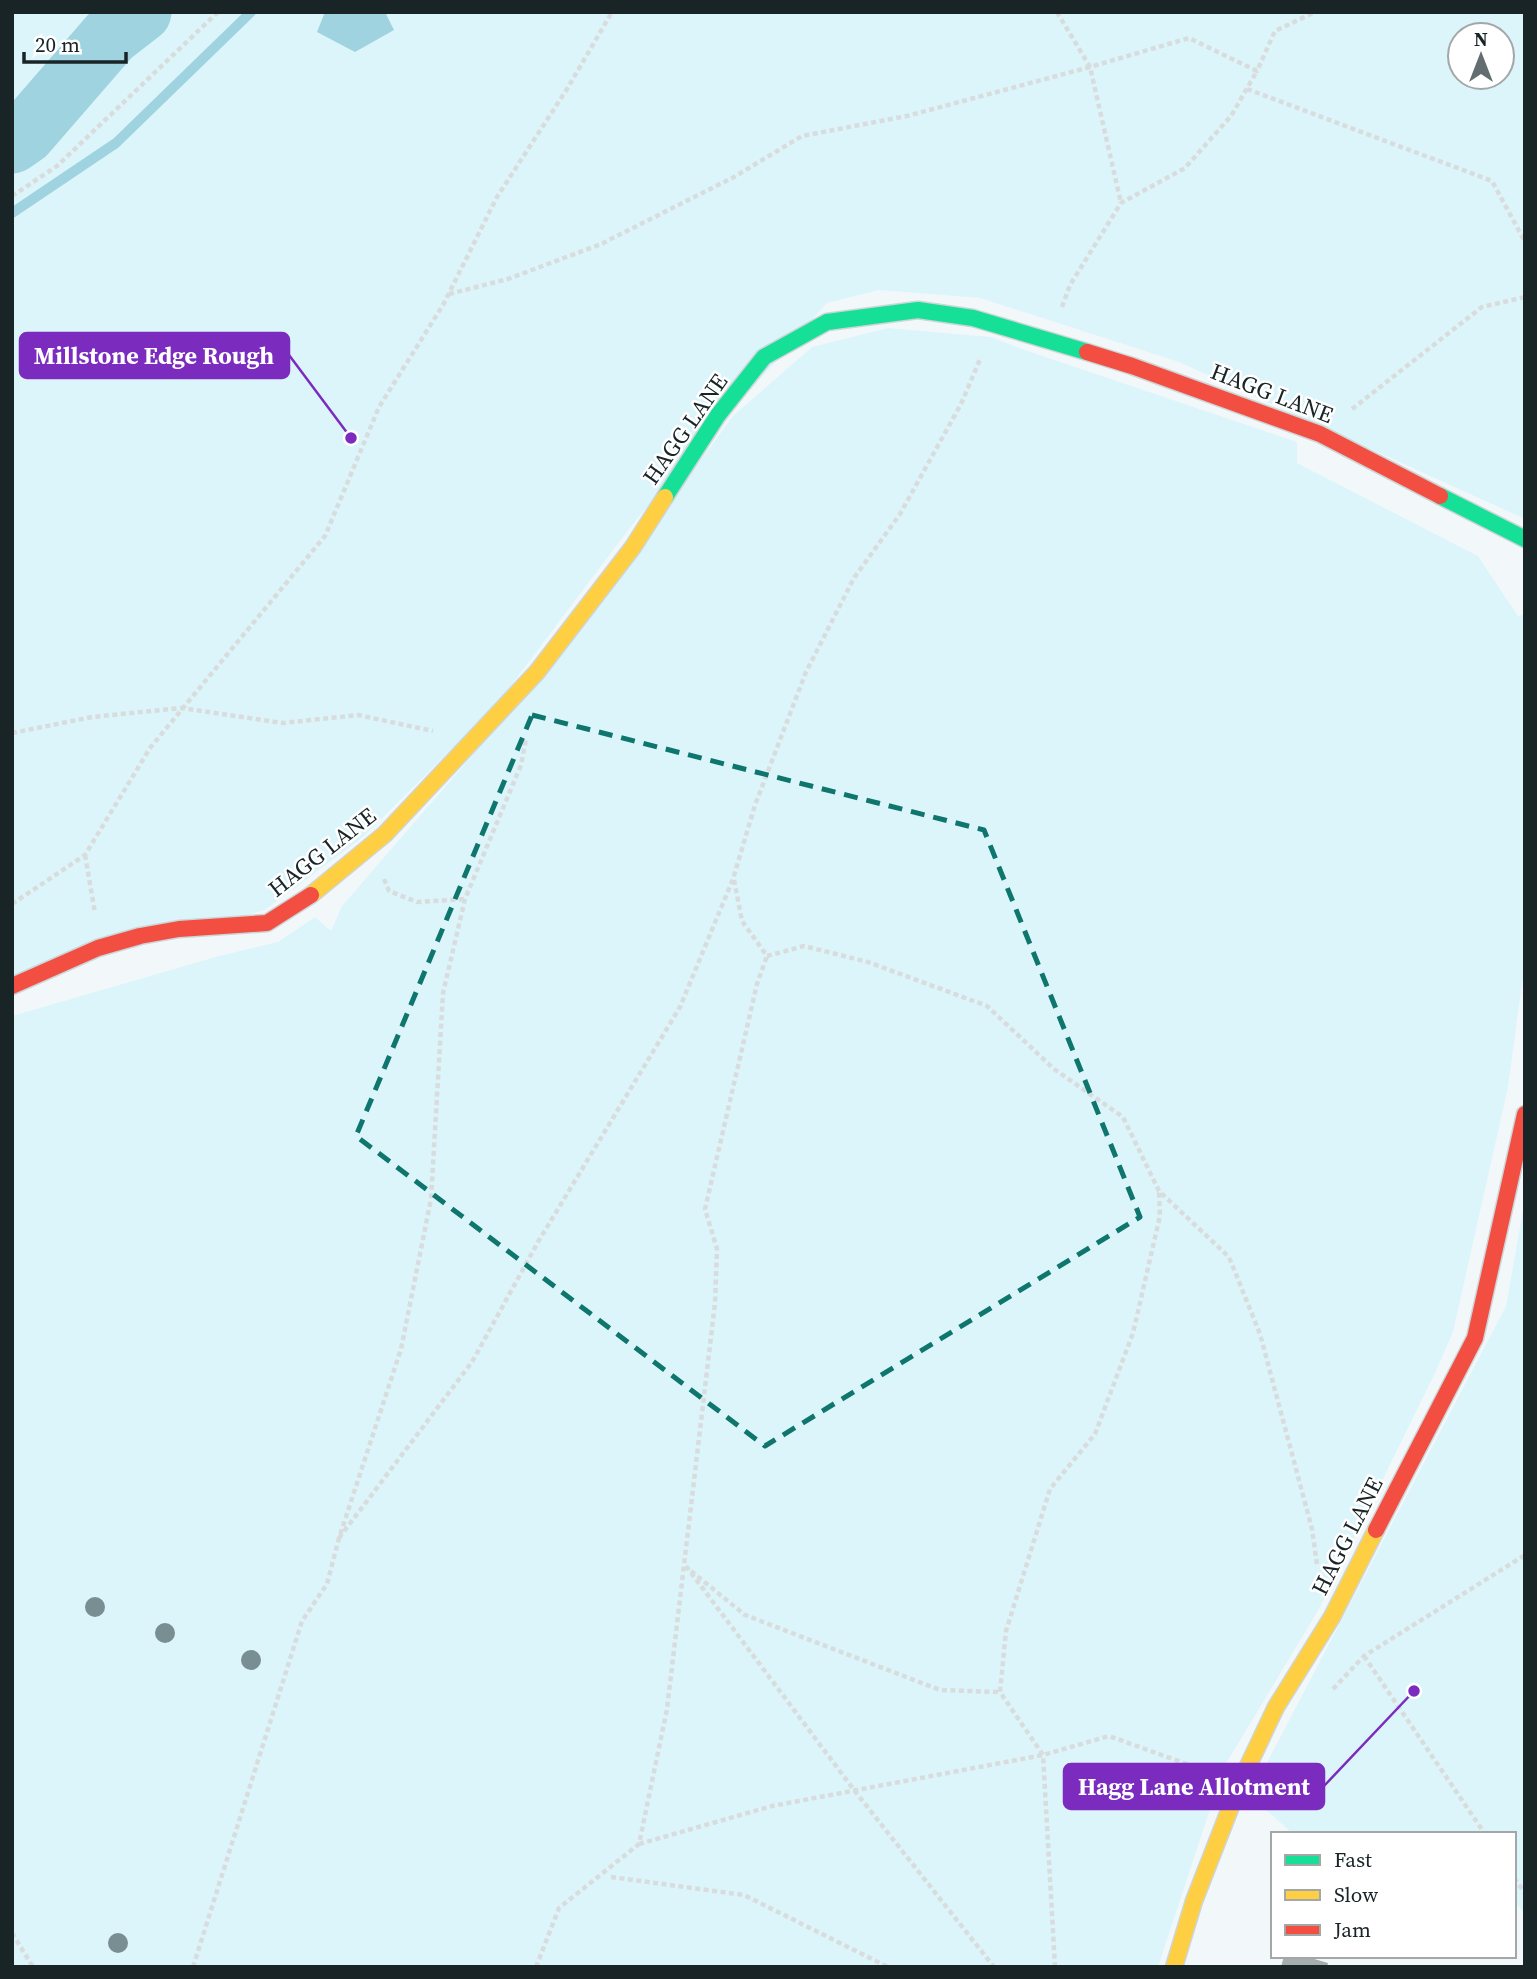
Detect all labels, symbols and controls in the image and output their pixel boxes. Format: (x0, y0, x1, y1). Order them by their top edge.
scale bar (24, 21, 126, 65)
north arrow (1446, 21, 1516, 91)
text: N (1474, 26, 1488, 52)
text: 20 m (35, 30, 80, 59)
callout: Millstone Edge Rough (20, 333, 289, 378)
text: Millstone Edge Rough (34, 339, 274, 372)
street label: HAGG LANE (1206, 355, 1338, 431)
street label: HAGG LANE (635, 367, 735, 491)
street label: HAGG LANE (261, 800, 383, 904)
street label: HAGG LANE (1304, 1471, 1391, 1601)
callout: Hagg Lane Allotment (1064, 1764, 1324, 1809)
text: Hagg Lane Allotment (1078, 1770, 1310, 1803)
legend (1271, 1832, 1516, 1958)
text: Fast (1334, 1845, 1372, 1874)
text: Slow (1334, 1880, 1378, 1909)
text: Jam (1333, 1915, 1371, 1944)

